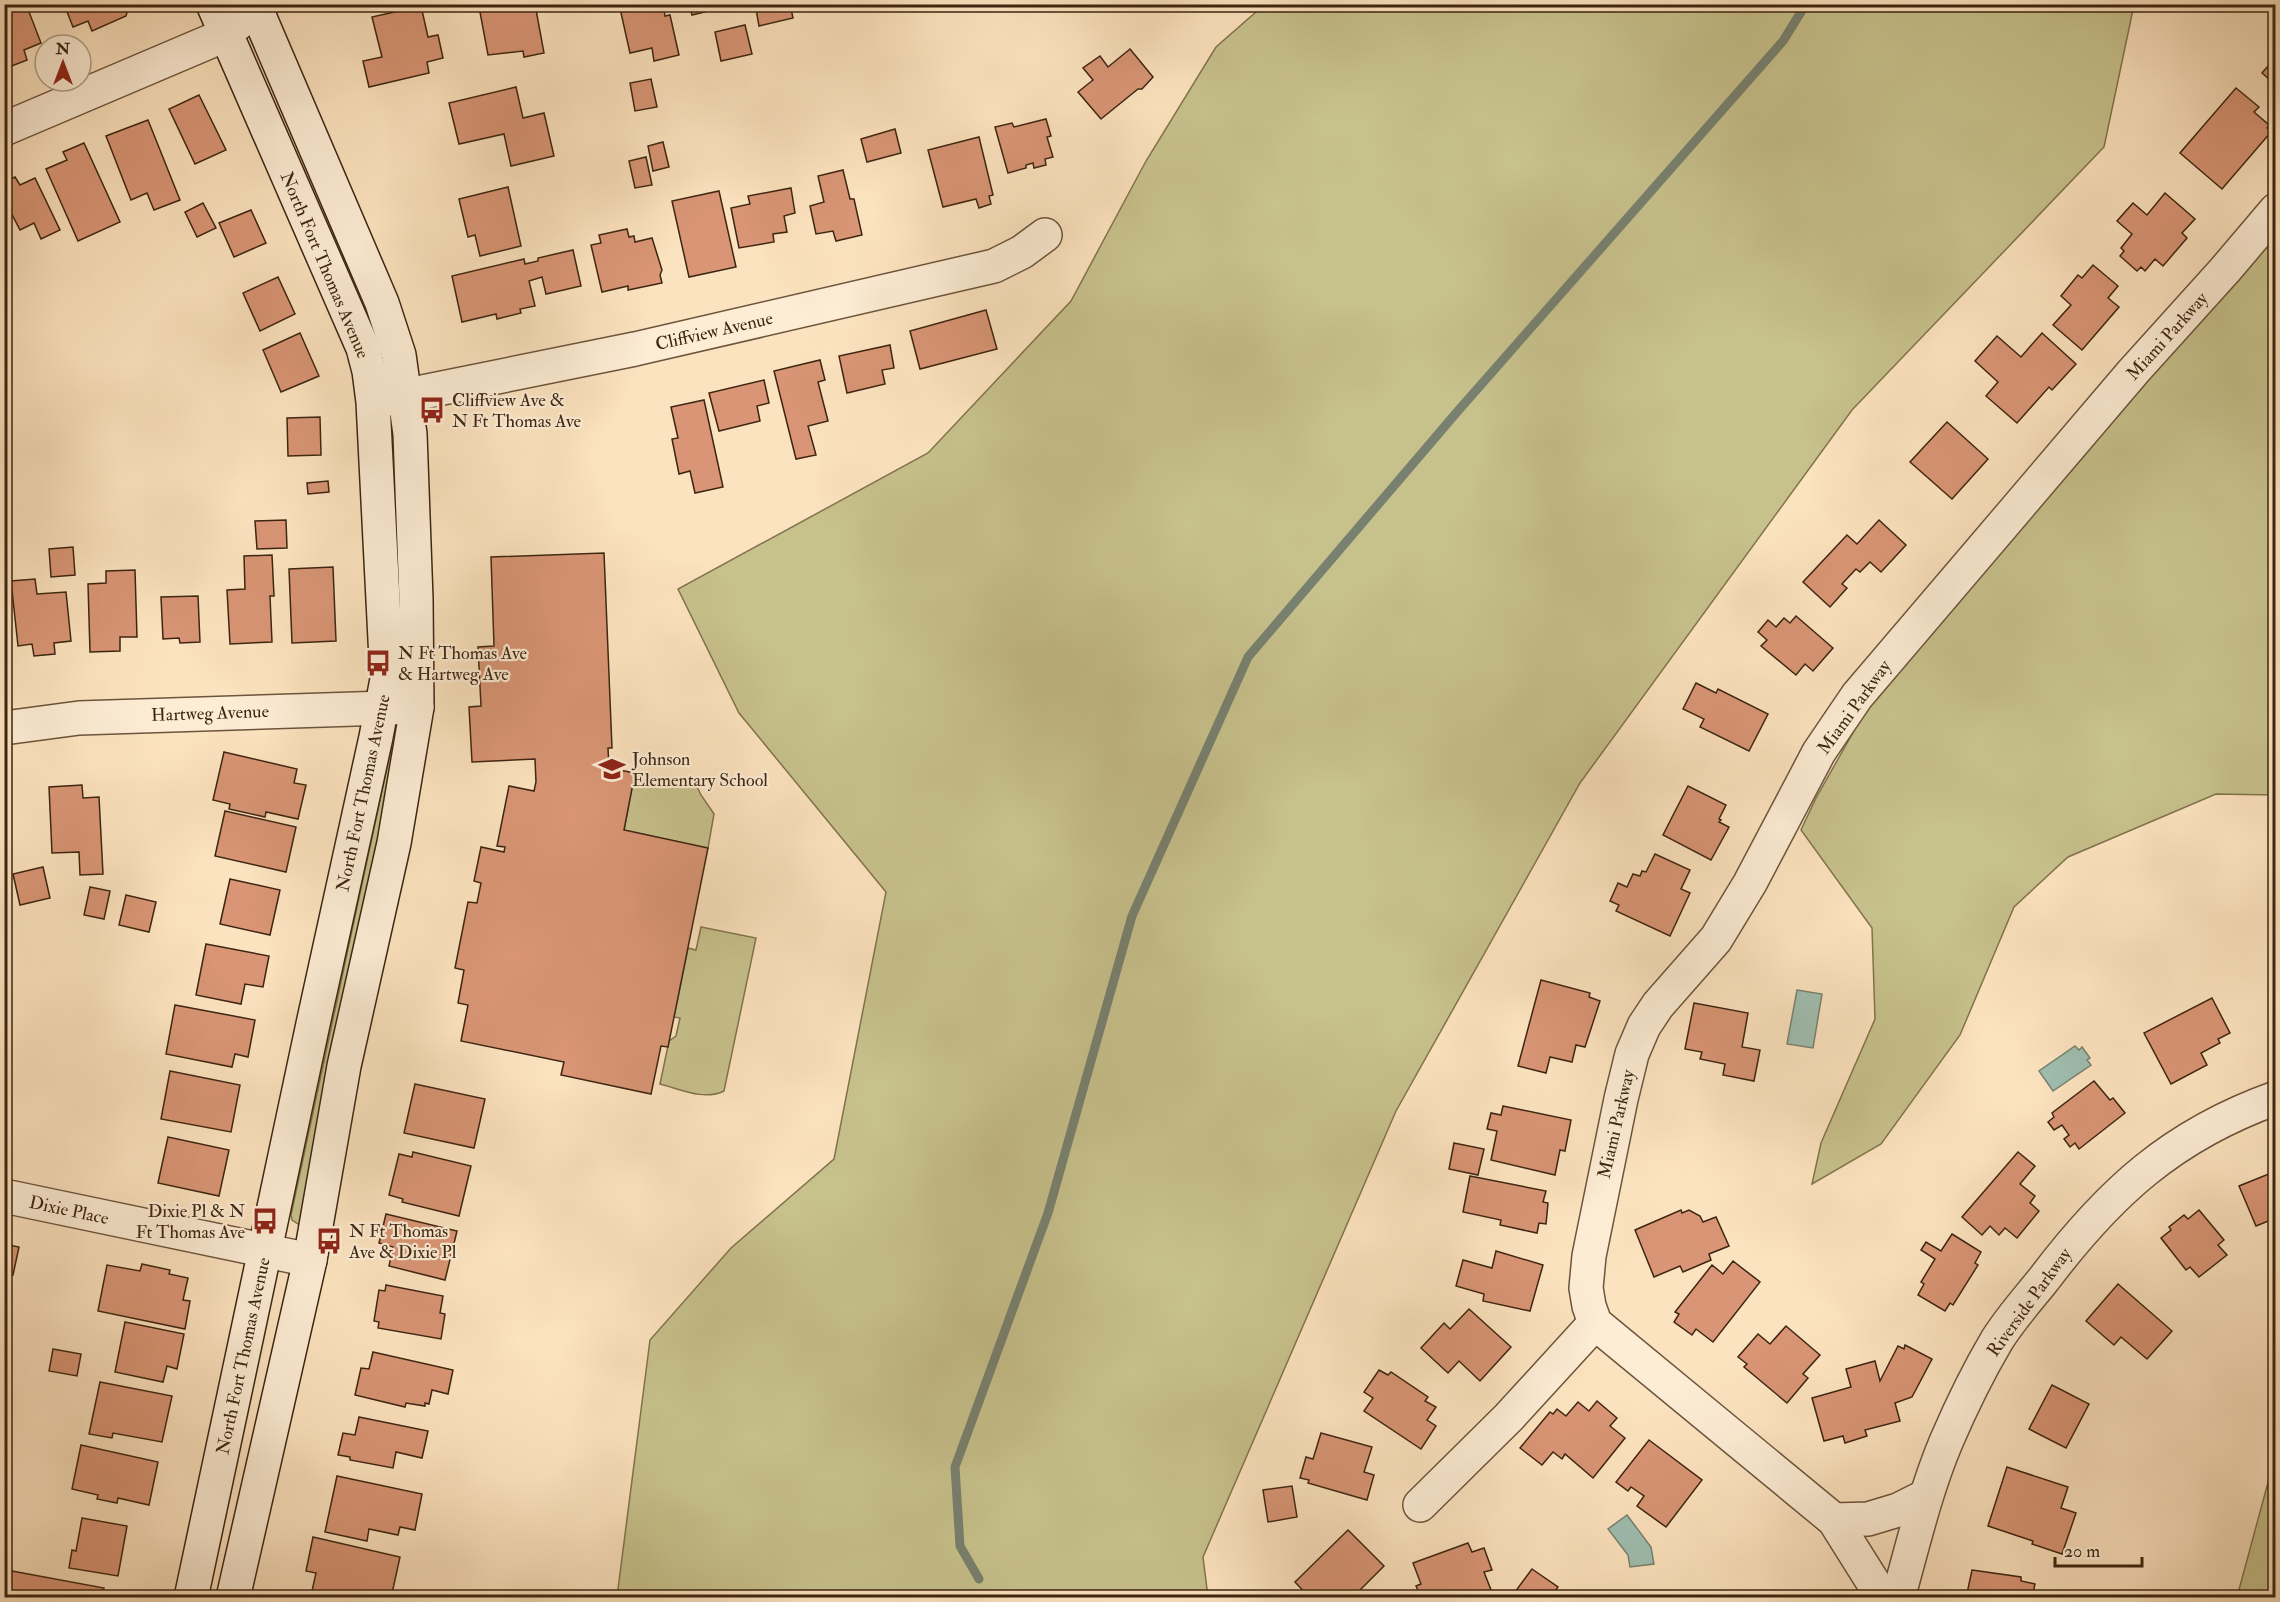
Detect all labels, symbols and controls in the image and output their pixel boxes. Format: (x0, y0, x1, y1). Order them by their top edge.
north arrow (33, 33, 93, 93)
text: N (55, 39, 71, 59)
street label: North Fort Thomas Avenue (275, 168, 375, 363)
street label: Miami Parkway (2122, 287, 2214, 385)
street label: Cliffview Avenue (653, 307, 776, 356)
place label: Cliffview Ave & N Ft Thomas Ave (452, 389, 582, 433)
bus stop icon: Cliffview Ave & N Ft Thomas Ave (417, 395, 447, 425)
place label: N Ft Thomas Ave & Hartweg Ave (398, 642, 528, 686)
bus stop icon: N Ft Thomas Ave & Hartweg Ave (363, 648, 393, 678)
street label: Miami Parkway (1812, 655, 1897, 759)
street label: North Fort Thomas Avenue (331, 692, 396, 894)
street label: Hartweg Avenue (151, 700, 270, 727)
place label: Johnson Elementary School (631, 748, 768, 792)
school or university icon: Johnson Elementary School (597, 754, 627, 784)
street label: Miami Parkway (1593, 1066, 1640, 1181)
street label: Dixie Place (27, 1191, 111, 1230)
place label: Dixie Pl & N Ft Thomas Ave (136, 1200, 245, 1244)
bus stop icon: Dixie Pl & N Ft Thomas Ave (250, 1206, 280, 1236)
place label: N Ft Thomas Ave & Dixie Pl (348, 1220, 457, 1264)
bus stop icon: N Ft Thomas Ave & Dixie Pl (314, 1226, 344, 1256)
street label: Riverside Parkway (1982, 1242, 2077, 1361)
street label: North Fort Thomas Avenue (211, 1255, 276, 1457)
scale bar (2055, 1530, 2142, 1568)
text: 20 m (2064, 1540, 2100, 1563)

